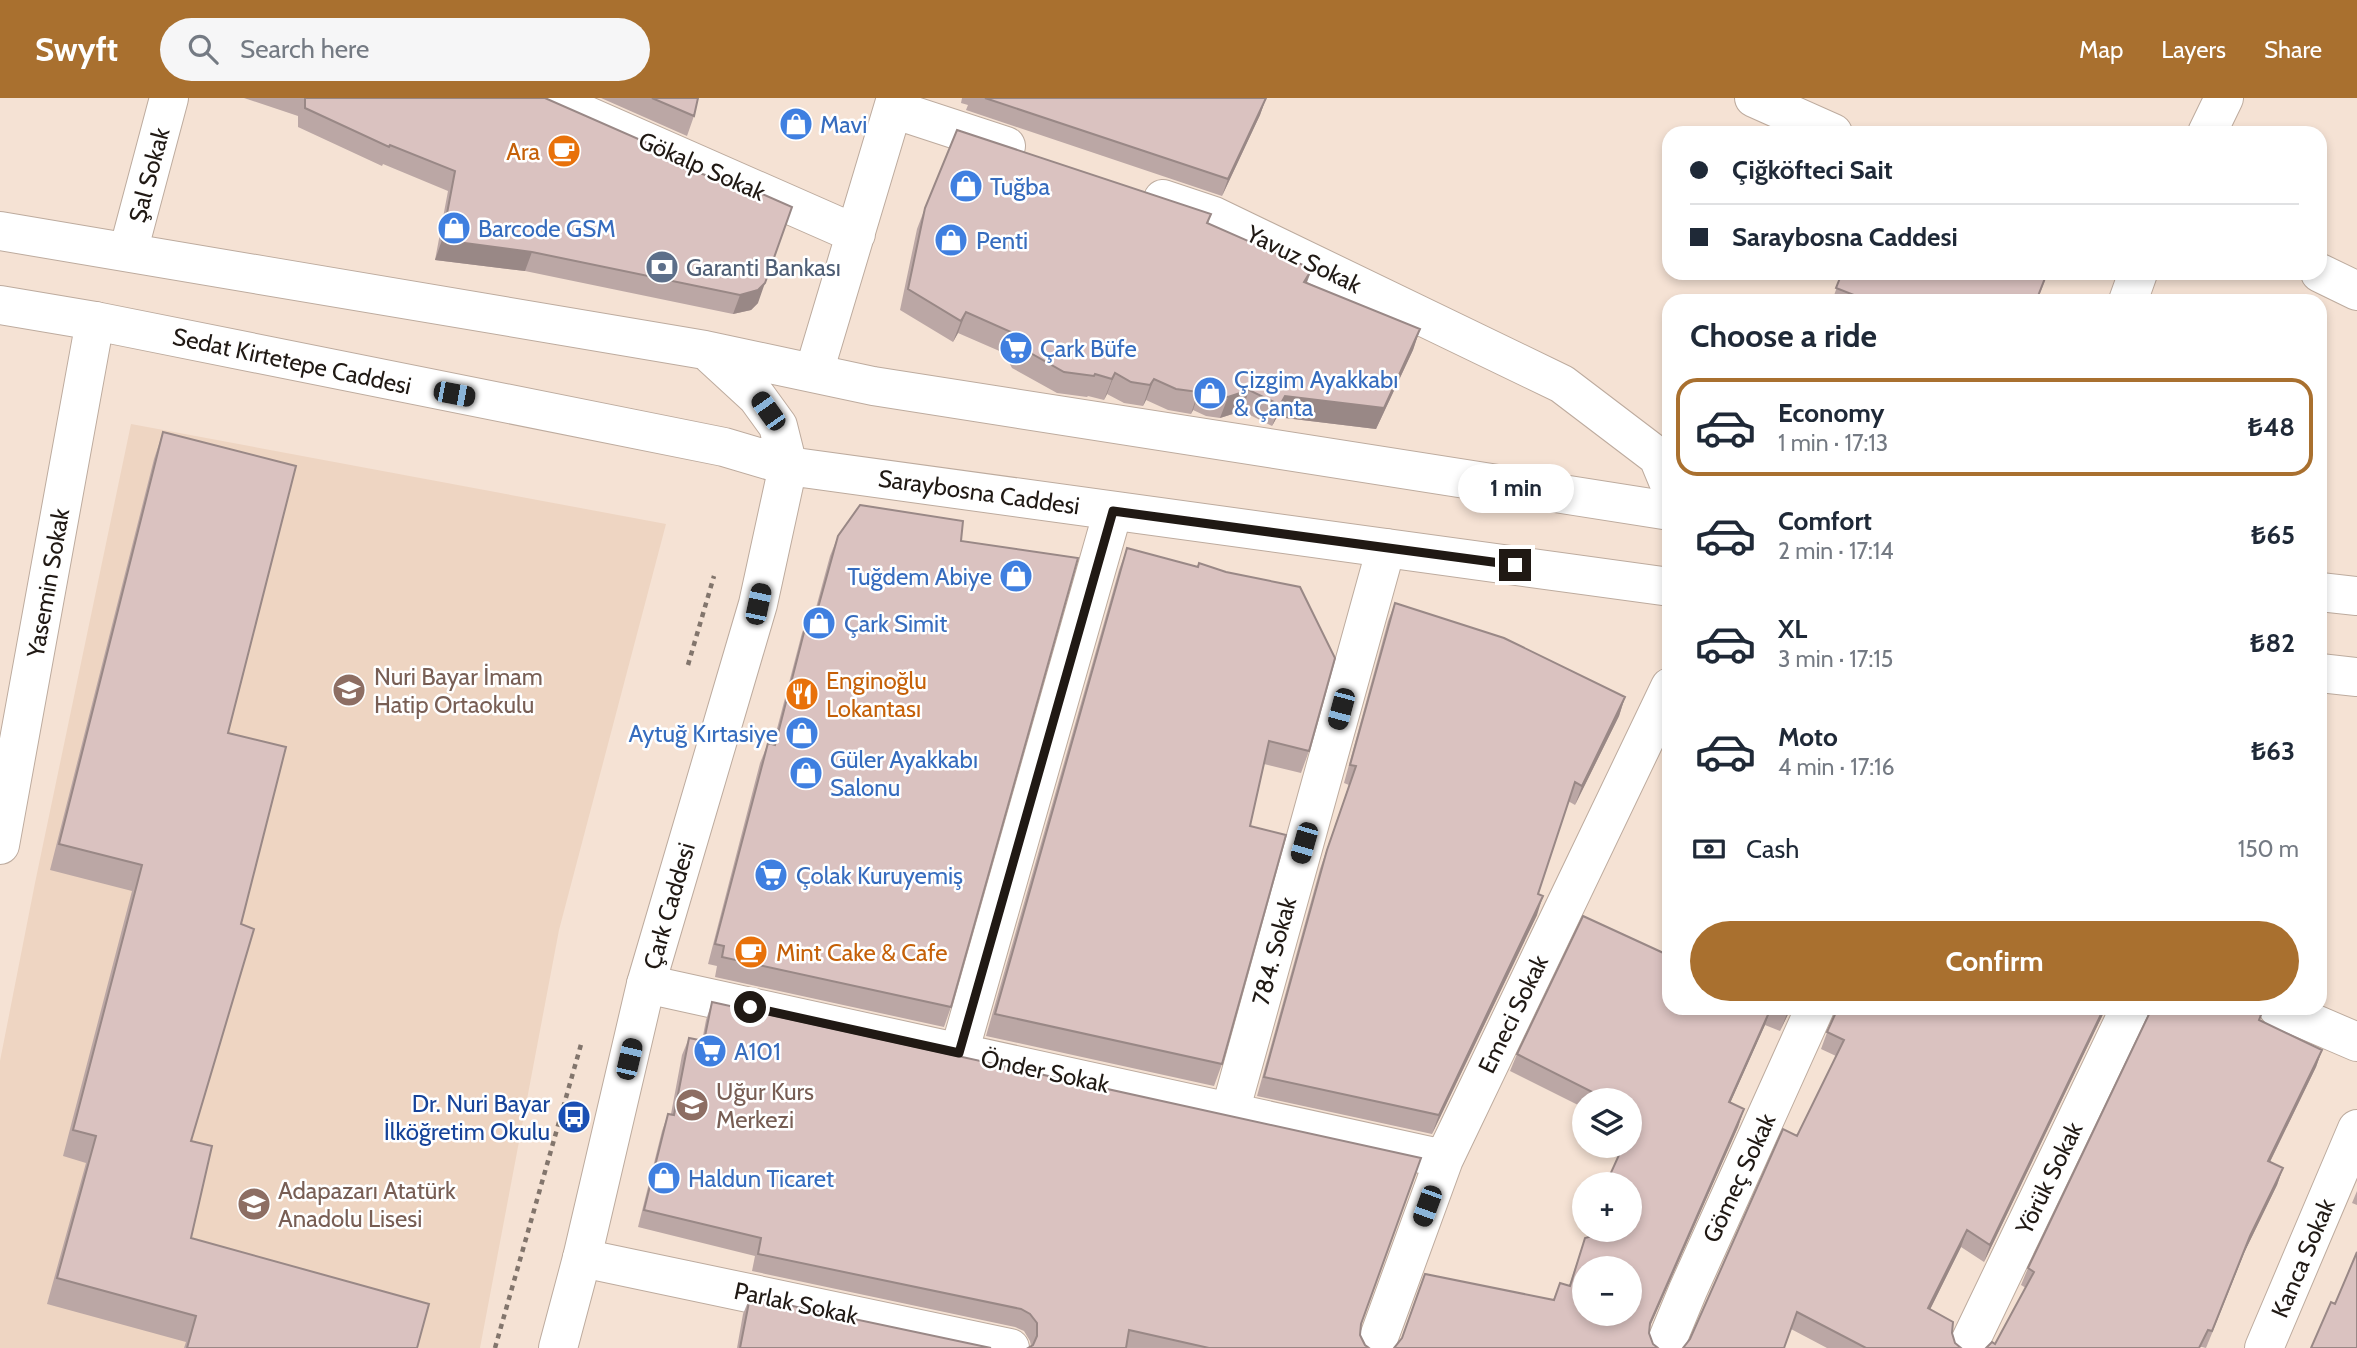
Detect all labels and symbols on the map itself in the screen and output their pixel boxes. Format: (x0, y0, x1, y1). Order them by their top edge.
shop icon: Mavi (777, 105, 815, 143)
place label: Mavi (820, 110, 867, 139)
street label: Şal Sokak (122, 124, 176, 225)
street label: Gökalp Sokak (634, 125, 770, 207)
cafe icon: Ara (545, 132, 583, 170)
place label: Ara (506, 137, 540, 166)
shop icon: Tuğba (947, 167, 985, 205)
place label: Tuğba (990, 172, 1051, 201)
shop icon: Barcode GSM (435, 209, 473, 247)
place label: Barcode GSM (478, 214, 616, 243)
street label: Yavuz Sokak (1241, 218, 1366, 299)
shop icon: Penti (932, 221, 970, 259)
place label: Penti (976, 226, 1028, 255)
bank icon: Garanti Bankası (643, 248, 681, 286)
place label: Garanti Bankası (686, 253, 841, 282)
street label: Sedat Kirtetepe Caddesi (170, 322, 414, 400)
supermarket icon: Çark Büfe (997, 329, 1035, 367)
place label: Çark Büfe (1040, 334, 1137, 363)
place label: Çizgim Ayakkabı & Çanta (1234, 365, 1398, 422)
shop icon: Çizgim Ayakkabı & Çanta (1191, 374, 1229, 412)
car (432, 380, 477, 408)
car (748, 388, 789, 434)
callout: 1 min (1457, 463, 1573, 512)
street label: Saraybosna Caddesi (876, 464, 1082, 520)
street label: Yasemin Sokak (20, 506, 75, 661)
route end (1499, 549, 1531, 581)
shop icon: Tuğdem Abiye (997, 557, 1035, 595)
place label: Tuğdem Abiye (847, 562, 992, 591)
car (744, 581, 773, 627)
shop icon: Çark Simit (800, 604, 838, 642)
place label: Çark Simit (844, 609, 947, 638)
place label: Nuri Bayar İmam Hatip Ortaokulu (374, 662, 543, 719)
place label: Enginoğlu Lokantası (826, 666, 927, 723)
school or university icon: Nuri Bayar İmam Hatip Ortaokulu (330, 671, 368, 709)
restaurant icon: Enginoğlu Lokantası (783, 675, 821, 713)
car (1326, 686, 1357, 732)
shop icon: Aytuğ Kırtasiye (783, 714, 821, 752)
place label: Aytuğ Kırtasiye (628, 719, 778, 748)
place label: Güler Ayakkabı Salonu (830, 745, 978, 802)
shop icon: Güler Ayakkabı Salonu (787, 754, 825, 792)
car (1289, 820, 1320, 866)
street label: Çark Caddesi (637, 839, 701, 973)
supermarket icon: Çolak Kuruyemiş (752, 856, 790, 894)
place label: Çolak Kuruyemiş (796, 861, 963, 890)
street label: 784. Sokak (1246, 894, 1302, 1008)
cafe icon: Mint Cake & Cafe (732, 933, 770, 971)
place label: Mint Cake & Cafe (776, 938, 948, 967)
street label: Emeci Sokak (1472, 950, 1554, 1078)
route start (734, 991, 766, 1023)
supermarket icon: A101 (691, 1032, 729, 1070)
car (615, 1036, 644, 1082)
place label: A101 (734, 1037, 781, 1066)
street label: Önder Sokak (978, 1043, 1112, 1099)
place label: Uğur Kurs Merkezi (716, 1077, 814, 1134)
school or university icon: Uğur Kurs Merkezi (673, 1086, 711, 1124)
place label: Dr. Nuri Bayar İlköğretim Okulu (384, 1089, 550, 1146)
bus stop icon: Dr. Nuri Bayar İlköğretim Okulu (555, 1098, 593, 1136)
street label: Gömeç Sokak (1696, 1109, 1782, 1247)
street label: Yörük Sokak (2009, 1117, 2089, 1240)
shop icon: Haldun Ticaret (645, 1159, 683, 1197)
place label: Haldun Ticaret (688, 1164, 834, 1193)
place label: Adapazarı Atatürk Anadolu Lisesi (278, 1176, 456, 1233)
car (1410, 1183, 1445, 1229)
school or university icon: Adapazarı Atatürk Anadolu Lisesi (235, 1185, 273, 1223)
street label: Kanca Sokak (2265, 1194, 2341, 1322)
street label: Parlak Sokak (731, 1276, 861, 1330)

